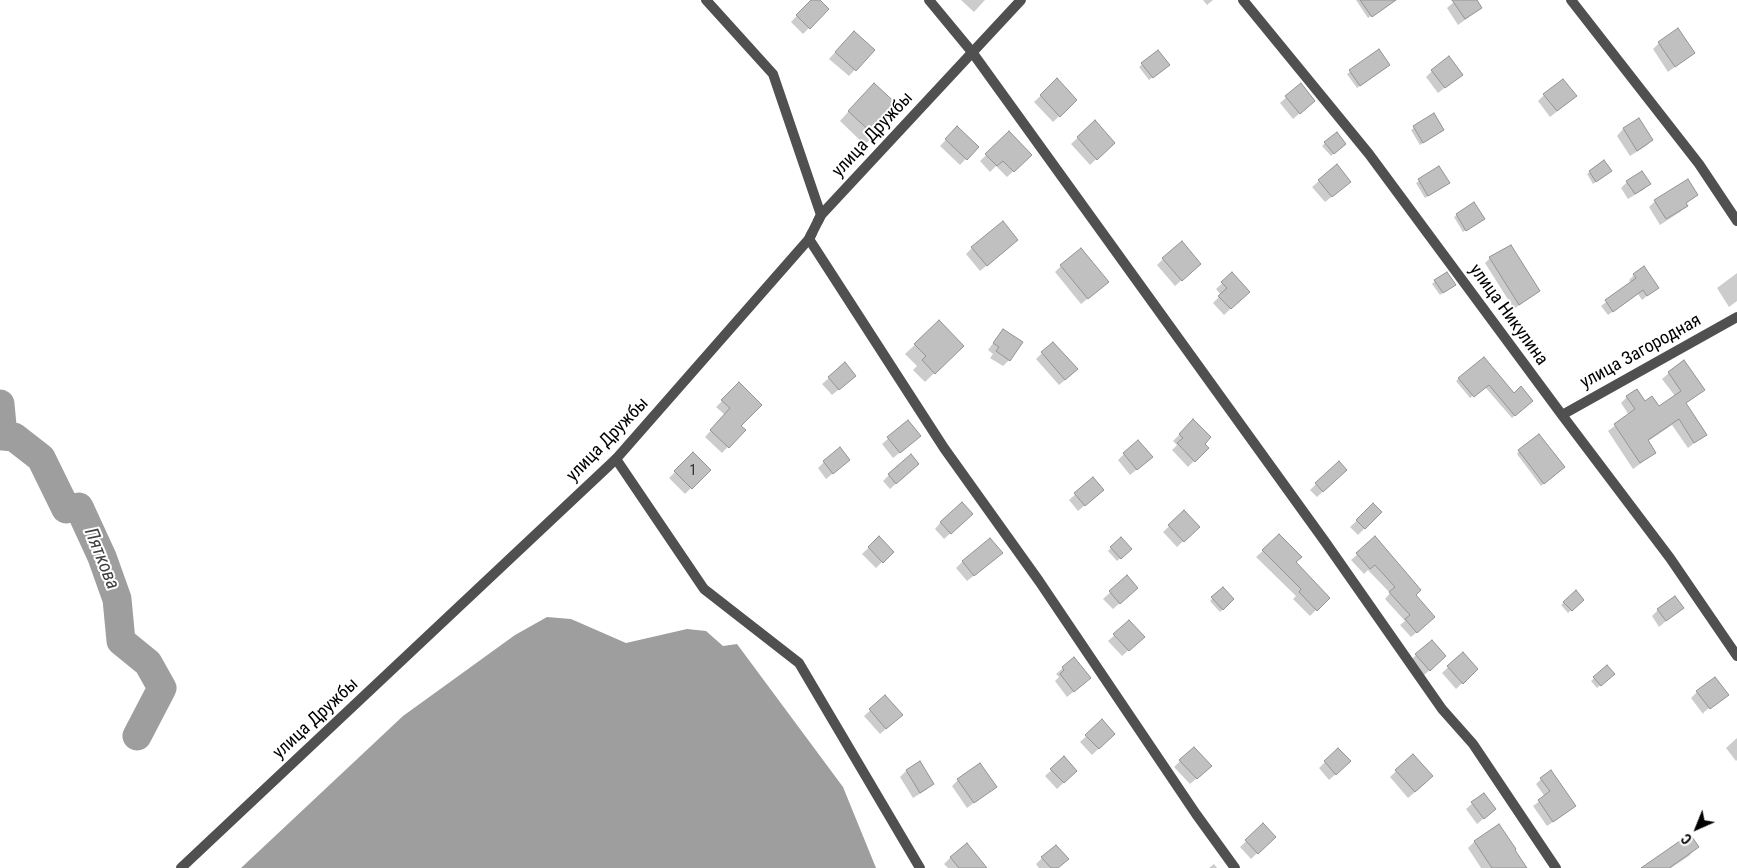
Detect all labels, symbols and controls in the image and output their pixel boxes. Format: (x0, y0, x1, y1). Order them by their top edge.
street label: улица Дружбы (828, 88, 918, 182)
street label: улица Никулина (1464, 260, 1552, 370)
street label: улица Загородная (1577, 310, 1705, 394)
street label: улица Дружбы (562, 393, 654, 487)
house number: 1 (689, 462, 697, 480)
water label: Пяткова (78, 525, 124, 593)
street label: улица Дружбы (269, 674, 363, 764)
north arrow (1672, 803, 1722, 853)
text: С (1678, 830, 1695, 847)

